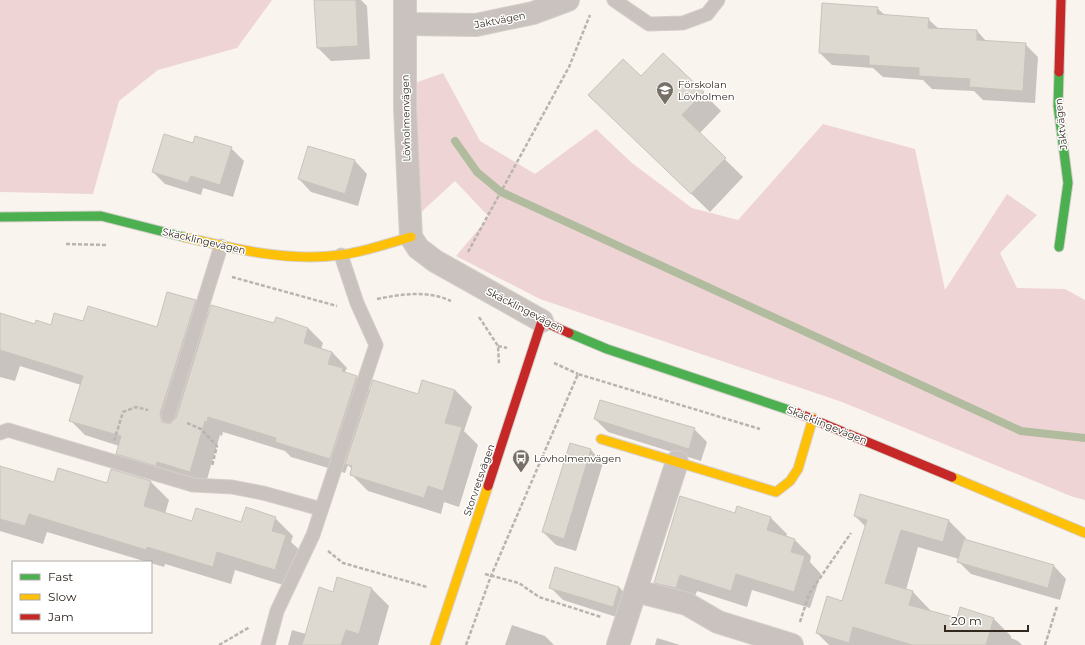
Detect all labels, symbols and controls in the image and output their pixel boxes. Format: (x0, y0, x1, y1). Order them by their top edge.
street label: Jaktvägen (472, 9, 527, 31)
street label: Lövholmenvägen (399, 74, 413, 162)
place label: Förskolan Lövholmen (678, 78, 734, 103)
school or university icon: Förskolan Lövholmen (655, 80, 675, 105)
street label: Jaktvägen (1052, 98, 1070, 151)
street label: Skäcklingevägen (161, 225, 247, 257)
street label: Skäcklingevägen (484, 285, 566, 335)
street label: Skäcklingevägen (785, 403, 869, 447)
street label: Storvretsvägen (461, 442, 497, 518)
bus stop icon: Lövholmenvägen (511, 448, 531, 473)
place label: Lövholmenvägen (534, 452, 621, 465)
legend (12, 561, 152, 633)
text: Fast (48, 569, 73, 584)
text: Slow (48, 589, 77, 604)
scale bar (945, 607, 1028, 633)
text: Jam (47, 609, 74, 624)
text: 20 m (951, 613, 982, 628)

